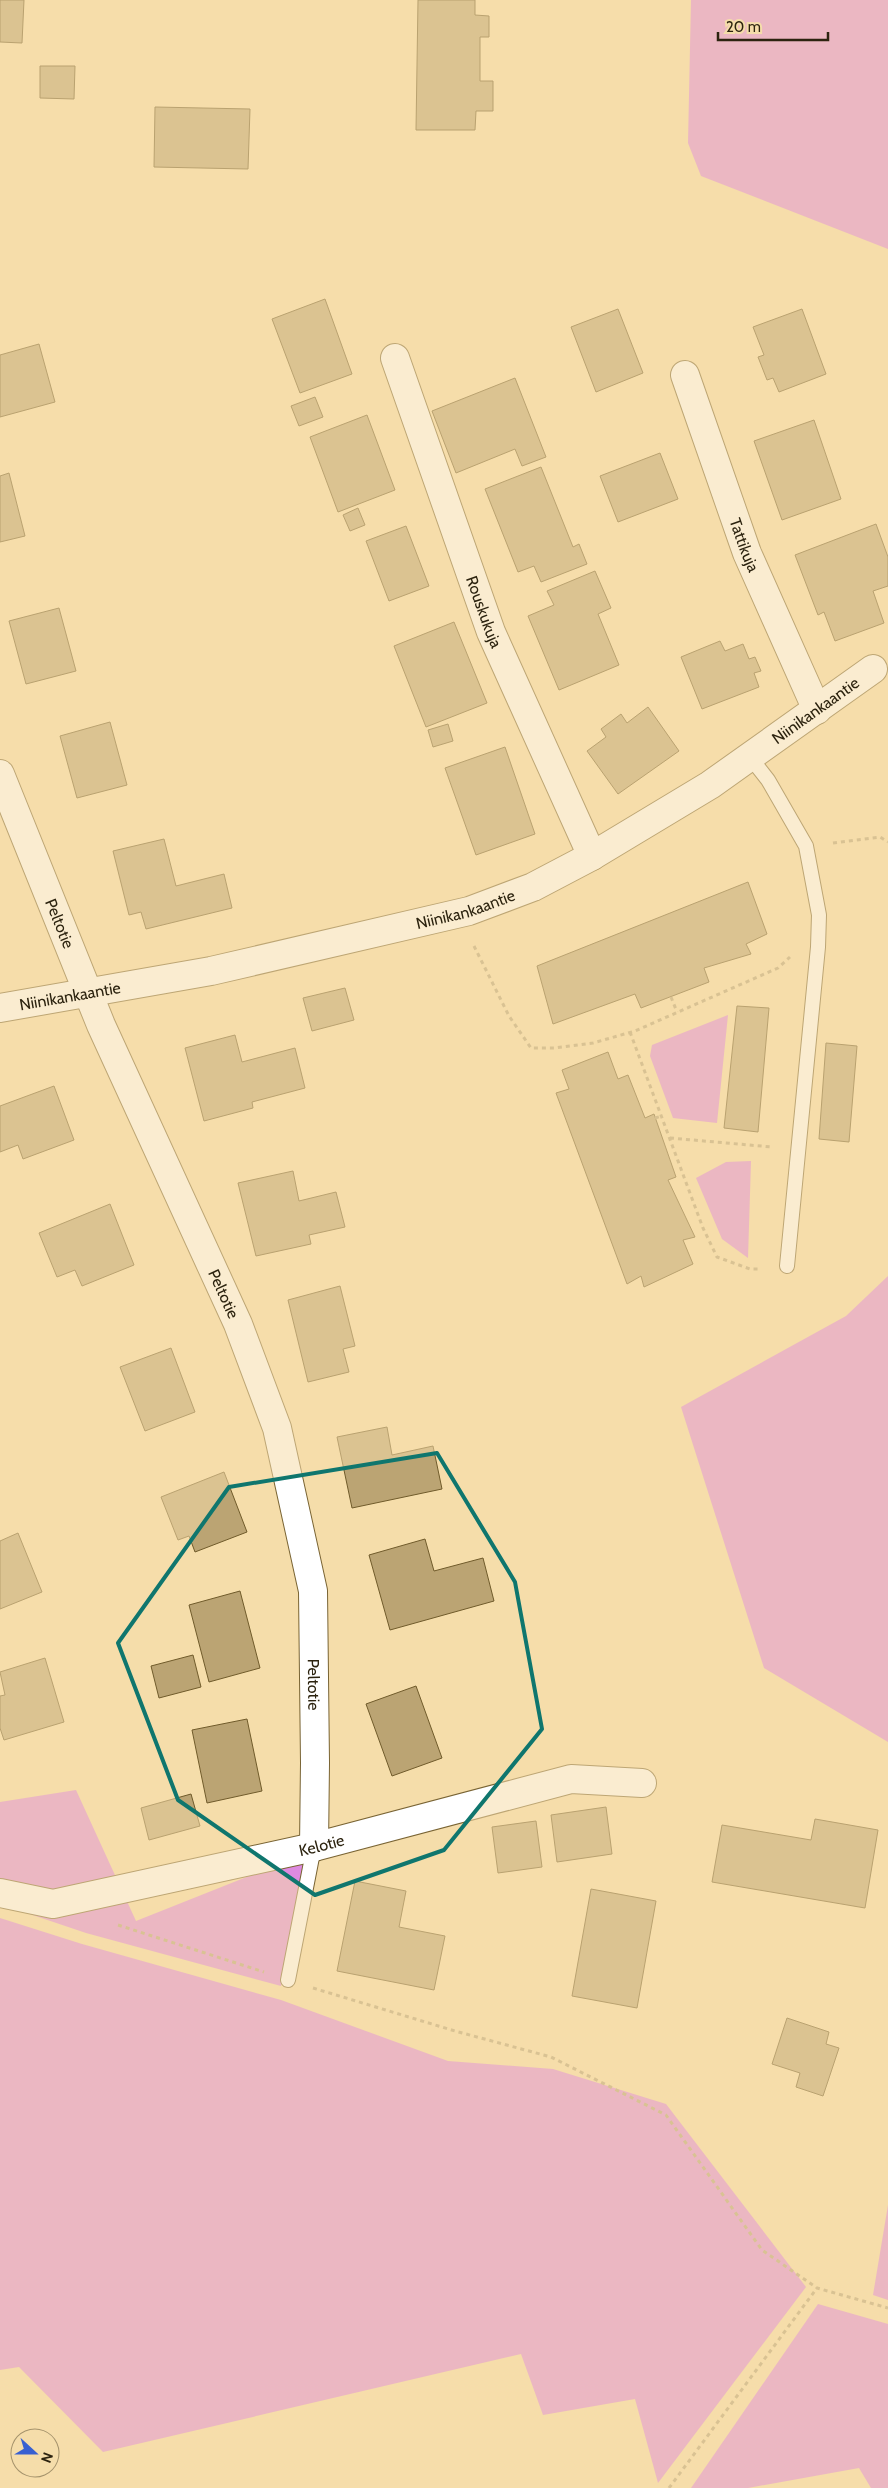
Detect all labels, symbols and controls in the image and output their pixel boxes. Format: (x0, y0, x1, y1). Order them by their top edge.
scale bar (718, 10, 828, 42)
text: 20 m (726, 18, 761, 36)
street label: Tattikuja (726, 516, 763, 575)
street label: Rouskukuja (462, 573, 506, 651)
street label: Niinikankaantie (768, 673, 863, 748)
street label: Niinikankaantie (414, 886, 518, 933)
street label: Peltotie (41, 896, 78, 951)
street label: Niinikankaantie (18, 978, 122, 1014)
street label: Peltotie (204, 1266, 243, 1321)
street label: Peltotie (304, 1658, 323, 1711)
street label: Kelotie (297, 1830, 346, 1860)
north arrow (10, 2428, 60, 2478)
text: N (37, 2450, 57, 2466)

